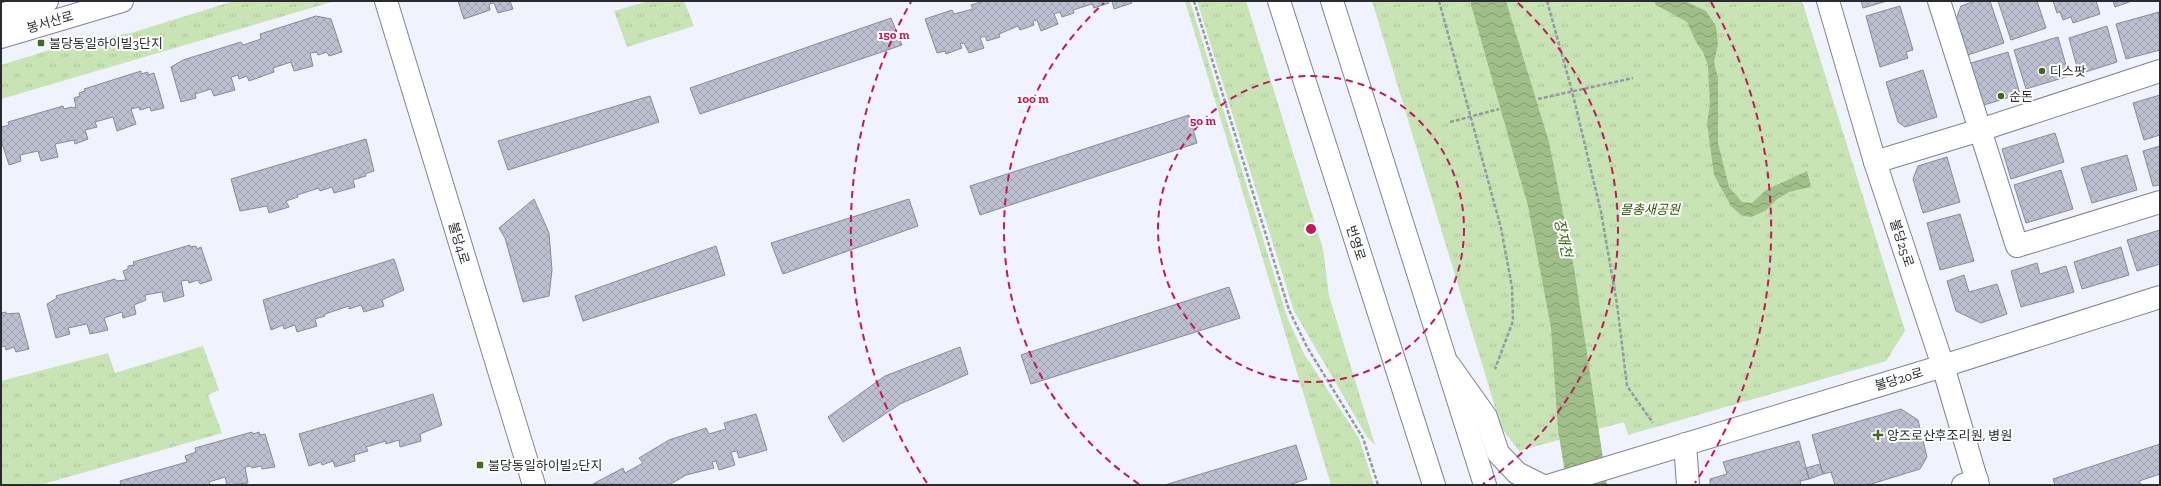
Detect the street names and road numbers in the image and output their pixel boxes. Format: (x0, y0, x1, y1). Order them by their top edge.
street label: 봉서산로 (25, 8, 75, 36)
street label: 불당25로 (1887, 217, 1917, 269)
street label: 불당4로 (446, 220, 472, 266)
street label: 번영로 (1343, 224, 1369, 262)
street label: 불당20로 (1873, 364, 1925, 393)

